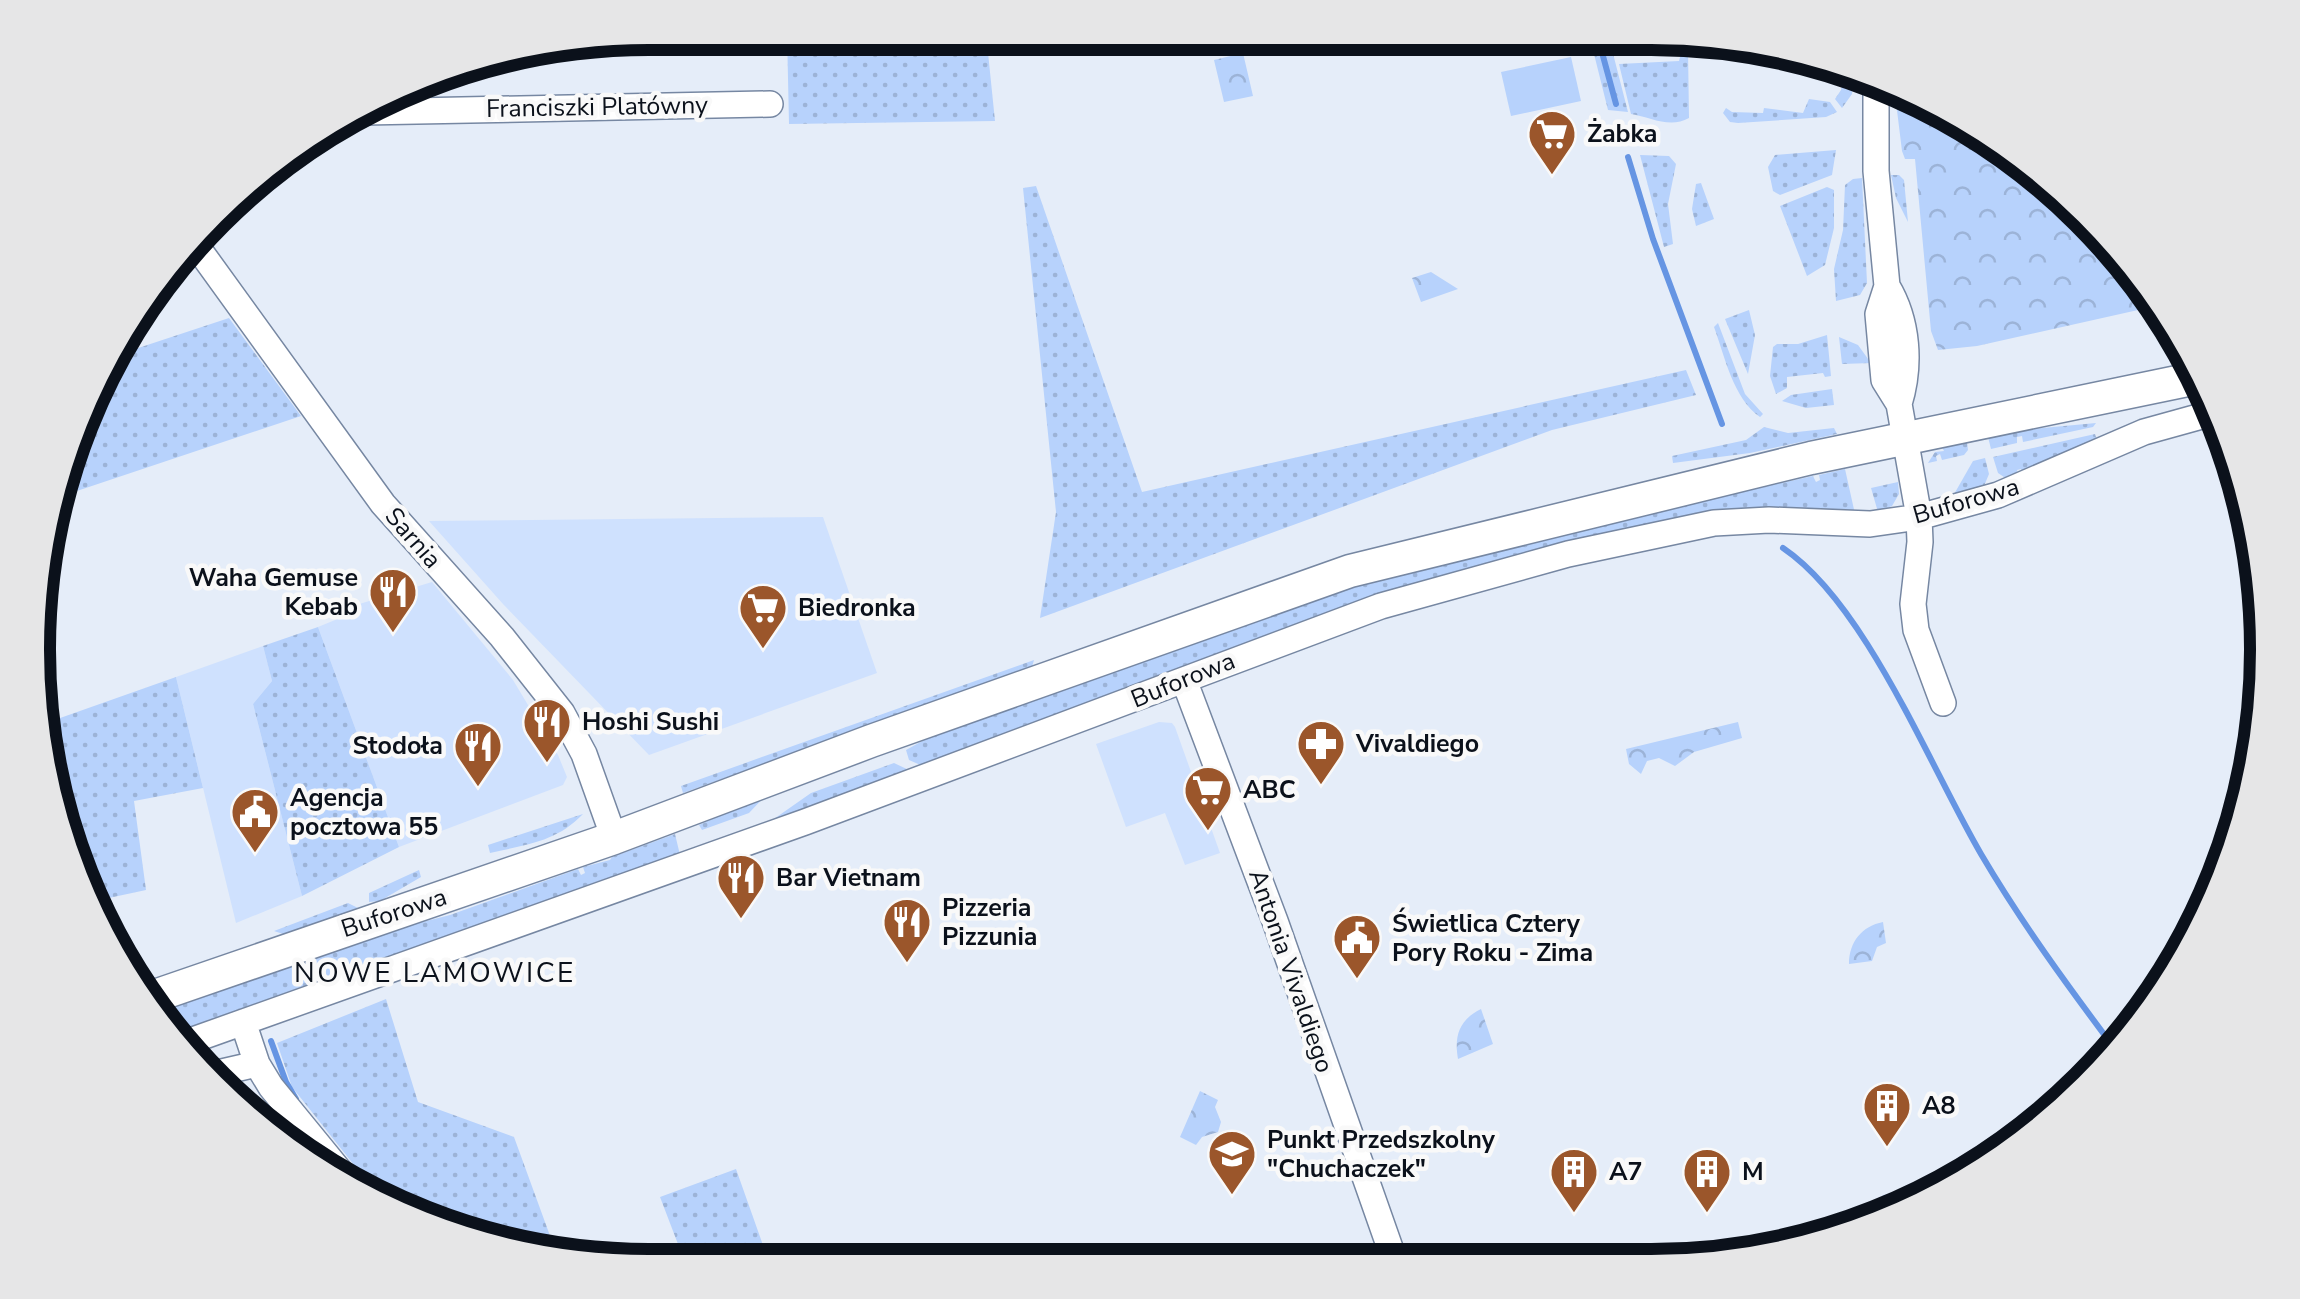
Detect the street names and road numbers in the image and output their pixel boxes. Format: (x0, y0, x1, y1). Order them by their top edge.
street label: Franciszki Platówny (486, 88, 708, 126)
street label: Buforowa (1909, 470, 2023, 532)
street label: Sarnia (377, 500, 449, 576)
street label: Buforowa (1126, 644, 1240, 716)
street label: Antonia Vivaldiego (1240, 865, 1342, 1077)
street label: Buforowa (337, 880, 451, 946)

